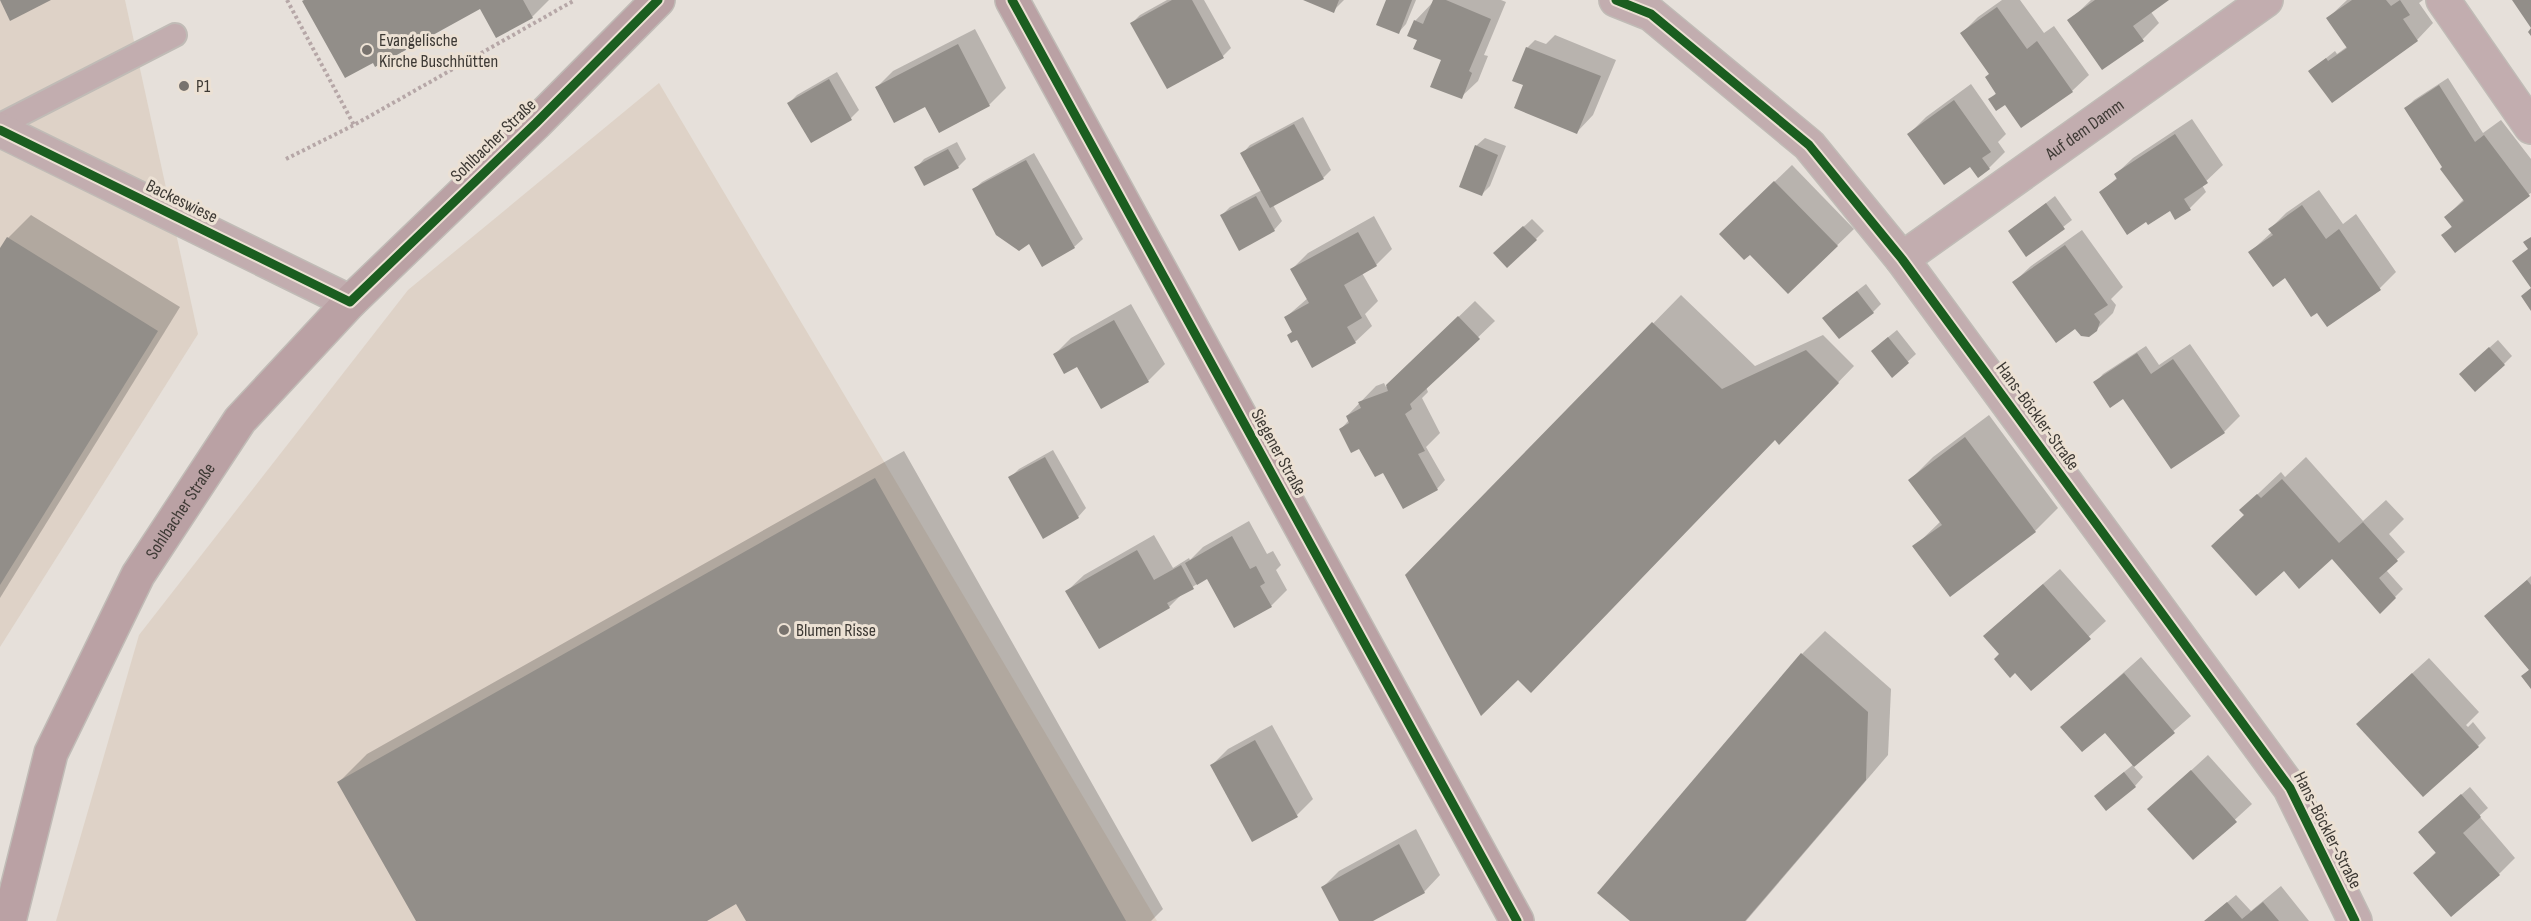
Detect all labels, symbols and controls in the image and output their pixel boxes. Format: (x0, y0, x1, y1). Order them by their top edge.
place label: Evangelische Kirche Buschhütten (379, 30, 498, 72)
marker: Evangelische Kirche Buschhütten (360, 43, 374, 57)
place label: P1 (196, 76, 211, 97)
marker: P1 (177, 79, 191, 93)
street label: Sohlbacher Straße (446, 94, 540, 186)
street label: Auf dem Damm (2041, 95, 2128, 165)
street label: Backeswiese (143, 175, 221, 228)
street label: Hans-Böckler-Straße (1991, 358, 2084, 474)
street label: Siegener Straße (1246, 405, 1311, 499)
street label: Sohlbacher Straße (141, 459, 220, 563)
place label: Blumen Risse (796, 620, 876, 641)
marker: Blumen Risse (777, 623, 791, 637)
street label: Hans-Böckler-Straße (2289, 768, 2366, 892)

